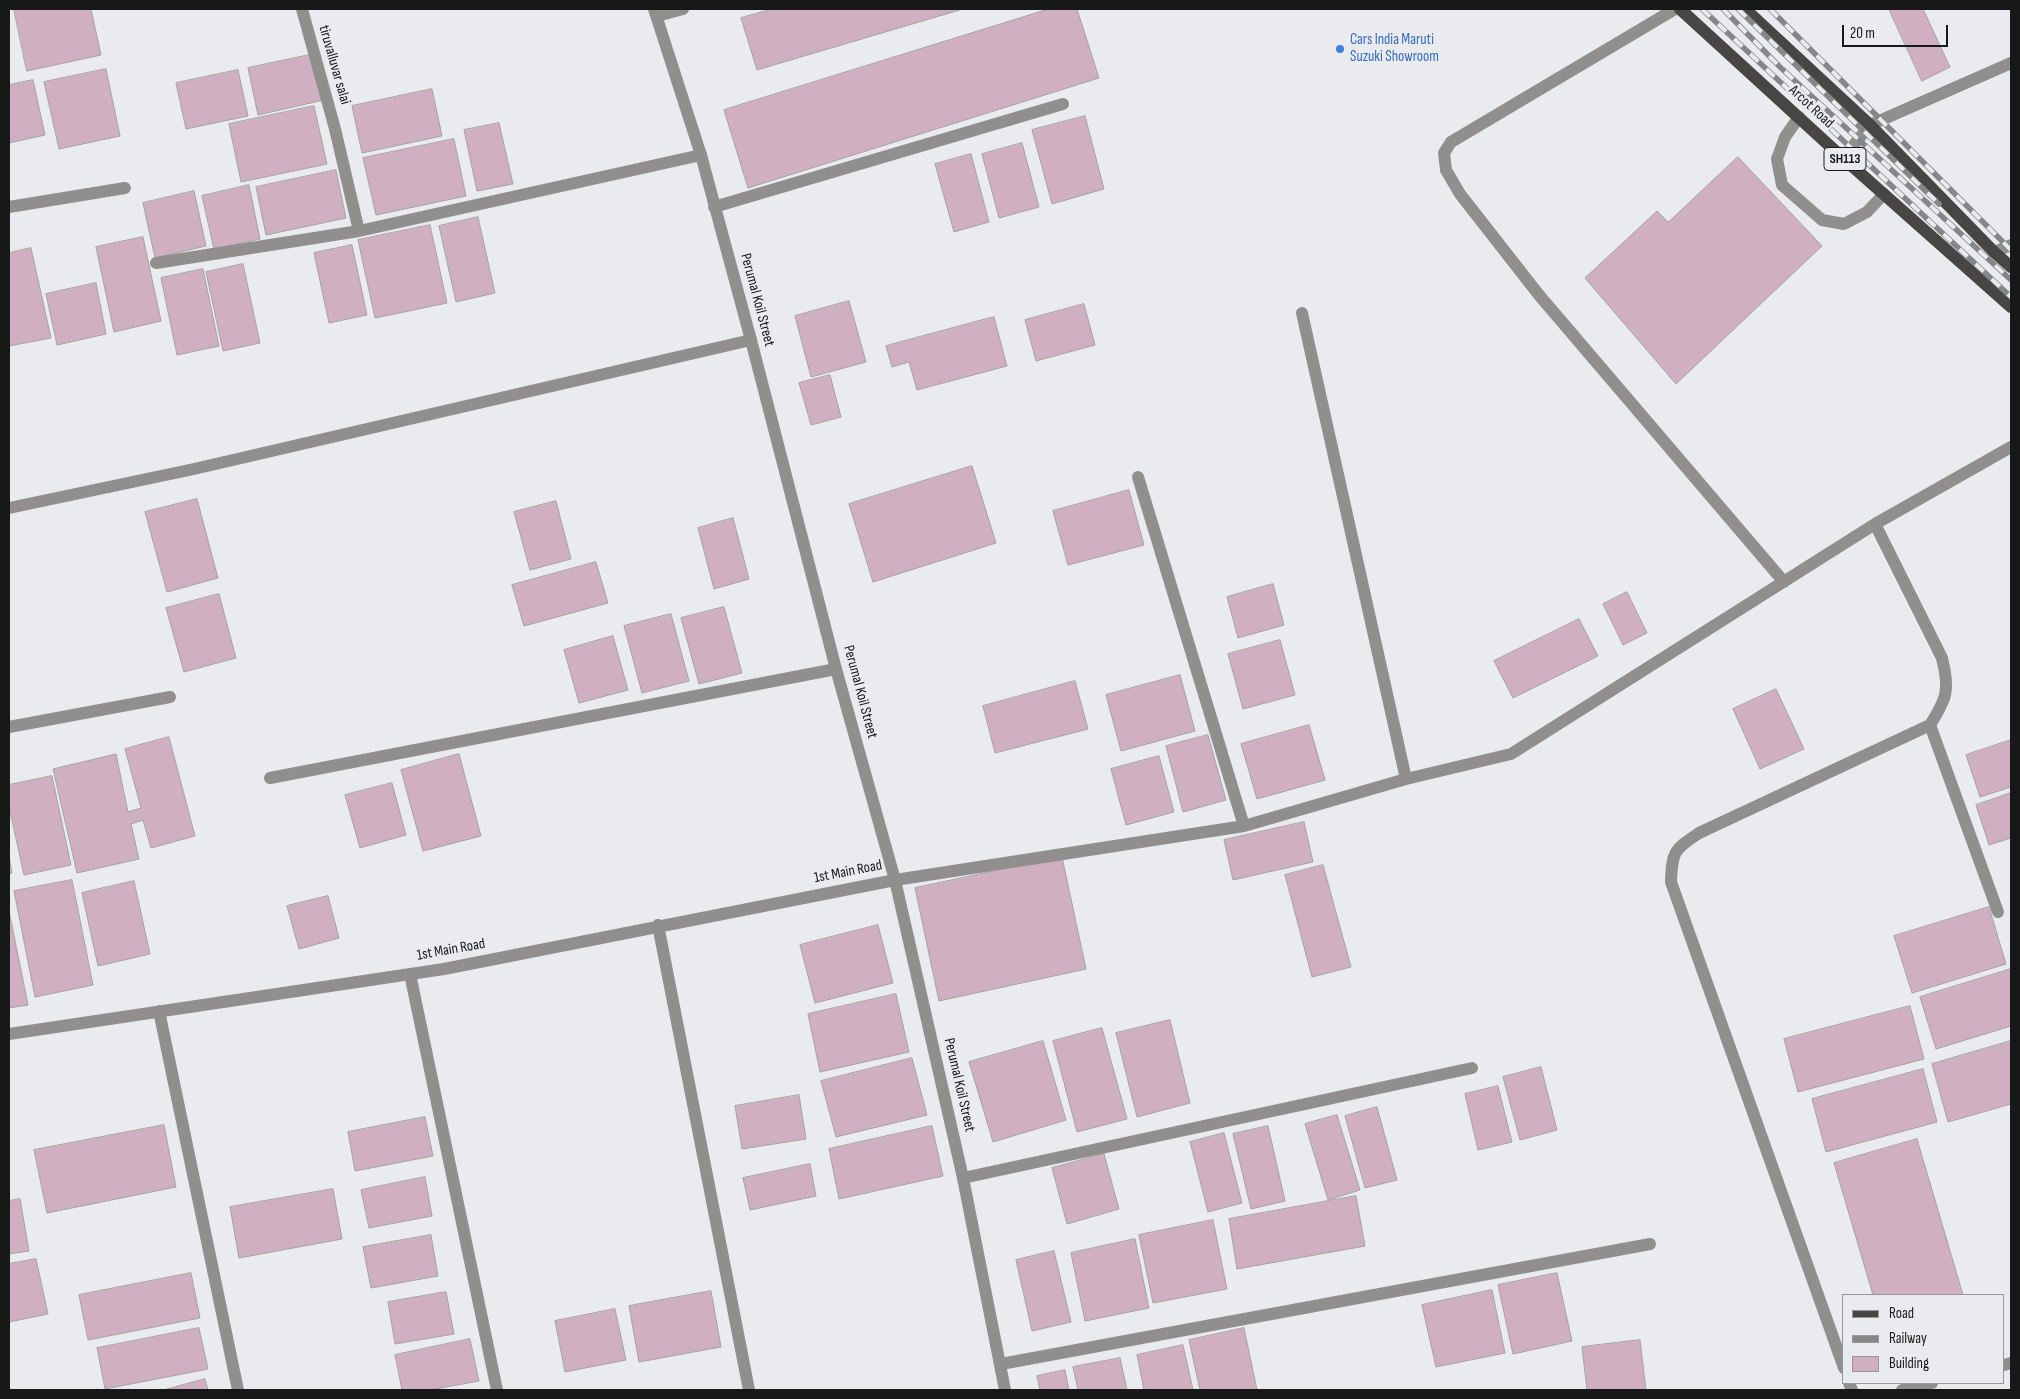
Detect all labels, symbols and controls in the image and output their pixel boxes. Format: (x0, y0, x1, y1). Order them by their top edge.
scale bar (1845, 15, 1951, 47)
street label: tiruvalluvar salai (314, 23, 354, 107)
text: 20 m (1850, 24, 1875, 43)
place label: Cars India Maruti Suzuki Showroom (1350, 31, 1439, 66)
marker: Cars India Maruti Suzuki Showroom (1334, 43, 1346, 55)
street label: Arcot Road (1785, 82, 1837, 132)
road number: SH113 (1824, 148, 1866, 170)
street label: Perumal Koil Street (736, 251, 778, 349)
street label: Perumal Koil Street (839, 643, 881, 741)
street label: 1st Main Road (812, 857, 884, 887)
street label: 1st Main Road (416, 935, 486, 965)
street label: Perumal Koil Street (939, 1036, 979, 1134)
legend (1842, 1294, 2005, 1384)
text: Road (1889, 1304, 1914, 1323)
text: Railway (1889, 1329, 1927, 1348)
text: Building (1889, 1354, 1929, 1373)

